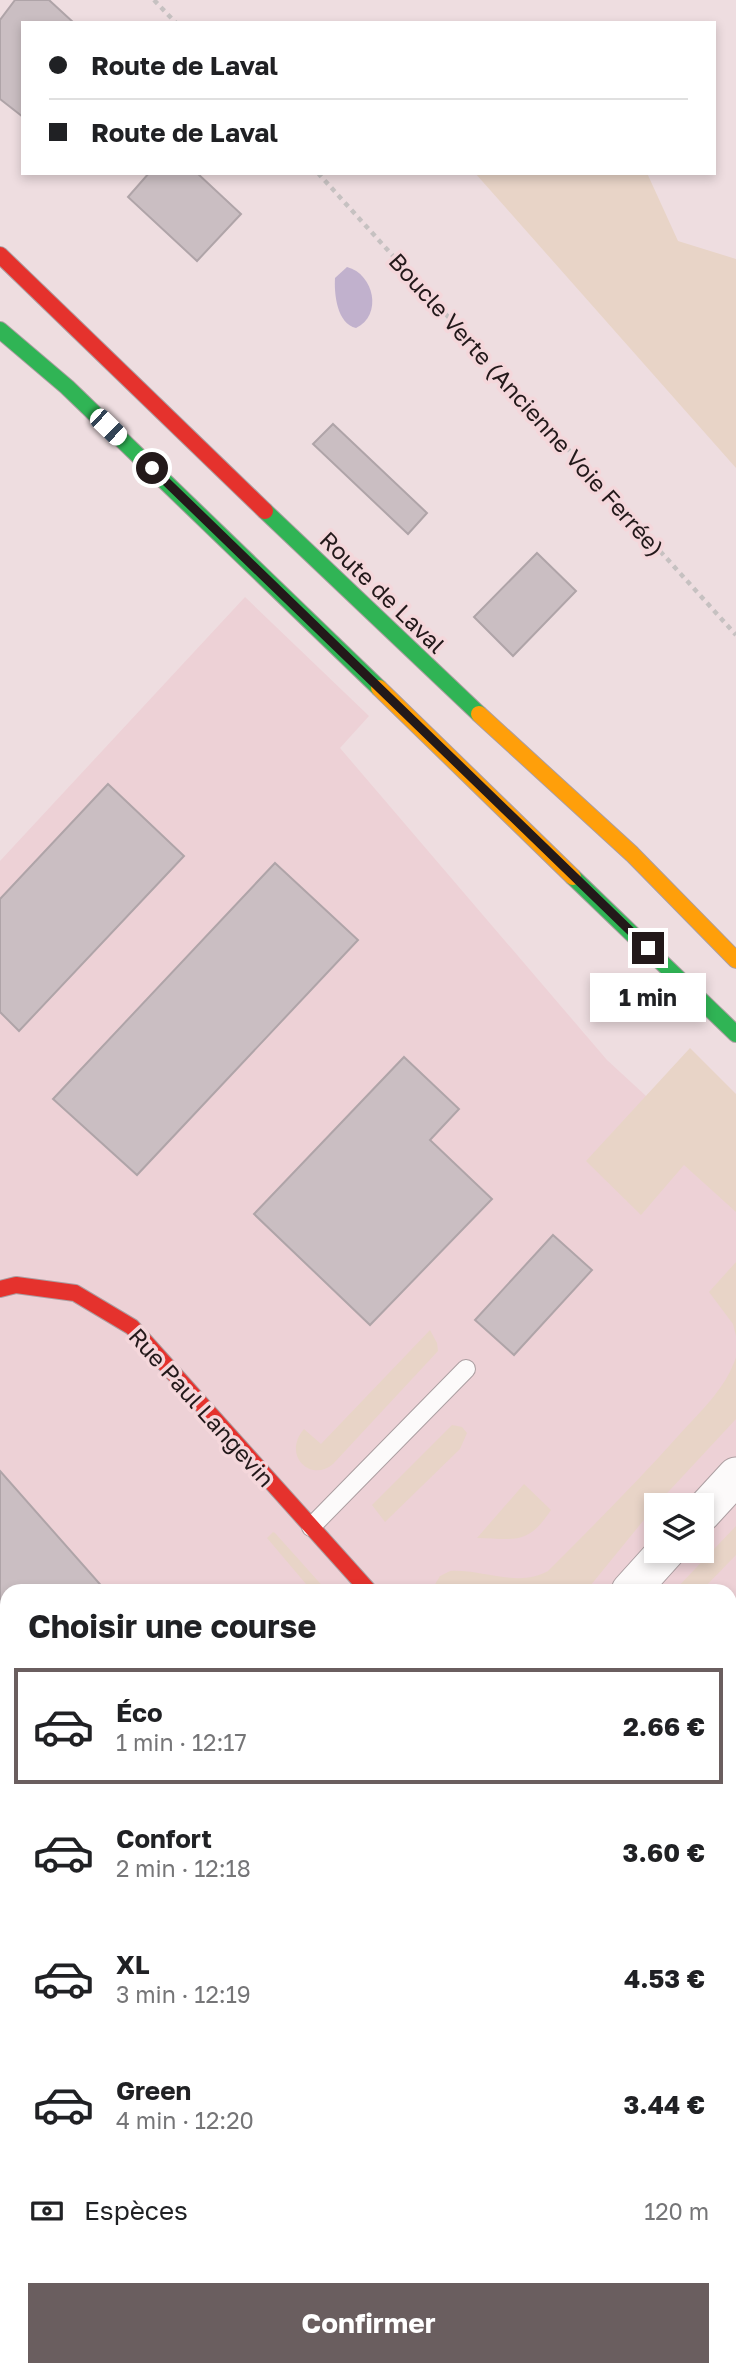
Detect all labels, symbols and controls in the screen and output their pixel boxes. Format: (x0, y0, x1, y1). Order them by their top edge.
text: Route de Laval (91, 50, 278, 81)
text: Route de Laval (91, 117, 278, 148)
street label: Boucle Verte (Ancienne Voie Ferrée) (384, 247, 670, 561)
car (86, 405, 131, 449)
route start (136, 452, 168, 484)
street label: Route de Laval (315, 525, 451, 659)
route end (632, 932, 664, 964)
callout: 1 min (590, 972, 706, 1021)
text: 1 min (619, 983, 677, 1011)
street label: Rue Paul Langevin (123, 1322, 281, 1492)
map controls (644, 1493, 714, 1563)
button: layers (644, 1493, 714, 1563)
text: Choisir une course (28, 1607, 316, 1645)
icon: car (32, 1695, 95, 1758)
text: Éco (116, 1697, 163, 1728)
text: 2.66 € (623, 1711, 705, 1742)
text: 1 min · 12:17 (116, 1728, 247, 1756)
icon: car (32, 1821, 95, 1884)
text: Confort (116, 1823, 212, 1854)
text: 3.60 € (623, 1837, 705, 1868)
text: 2 min · 12:18 (116, 1854, 251, 1882)
icon: car (32, 1947, 95, 2010)
text: XL (116, 1949, 150, 1980)
text: 4.53 € (624, 1963, 705, 1994)
text: 3 min · 12:19 (116, 1980, 251, 2008)
icon: car (32, 2073, 95, 2136)
text: Green (116, 2075, 191, 2106)
text: 3.44 € (623, 2089, 705, 2120)
text: 4 min · 12:20 (116, 2106, 254, 2134)
icon: cash (28, 2192, 66, 2230)
text: Espèces (84, 2195, 188, 2226)
text: 120 m (644, 2197, 709, 2225)
button: Confirmer (28, 2283, 709, 2363)

